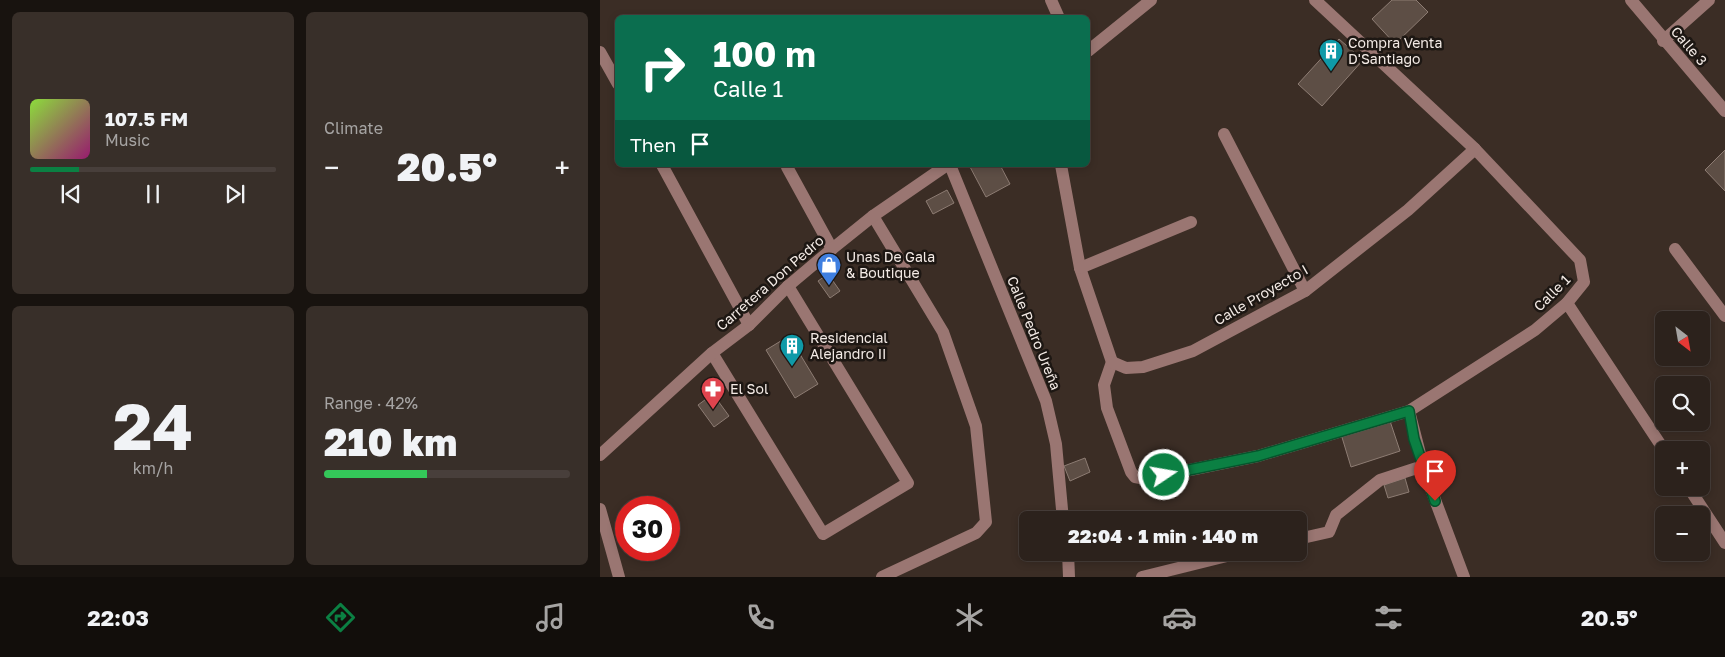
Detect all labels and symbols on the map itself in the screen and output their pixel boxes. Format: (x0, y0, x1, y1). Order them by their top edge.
street label: Calle 3 (1668, 23, 1711, 69)
place label: Compra Venta D'Santiago (1348, 34, 1442, 67)
building icon: Compra Venta D'Santiago (1318, 38, 1344, 72)
street label: Carretera Don Pedro (713, 231, 827, 334)
place label: Unas De Gala & Boutique (846, 248, 935, 281)
shop icon: Unas De Gala & Boutique (816, 252, 842, 286)
street label: Calle Proyecto I (1211, 261, 1311, 328)
street label: Calle 1 (1530, 271, 1574, 314)
street label: Calle Pedro Ureña (1004, 274, 1065, 392)
north arrow (1655, 311, 1710, 366)
place label: Residencial Alejandro II (810, 329, 888, 362)
building icon: Residencial Alejandro II (779, 333, 805, 367)
pharmacy icon: El Sol (700, 376, 726, 410)
place label: El Sol (730, 380, 768, 397)
position arrow (1137, 448, 1189, 500)
pin (1414, 450, 1456, 501)
speed limit sign: 30 (615, 496, 680, 561)

